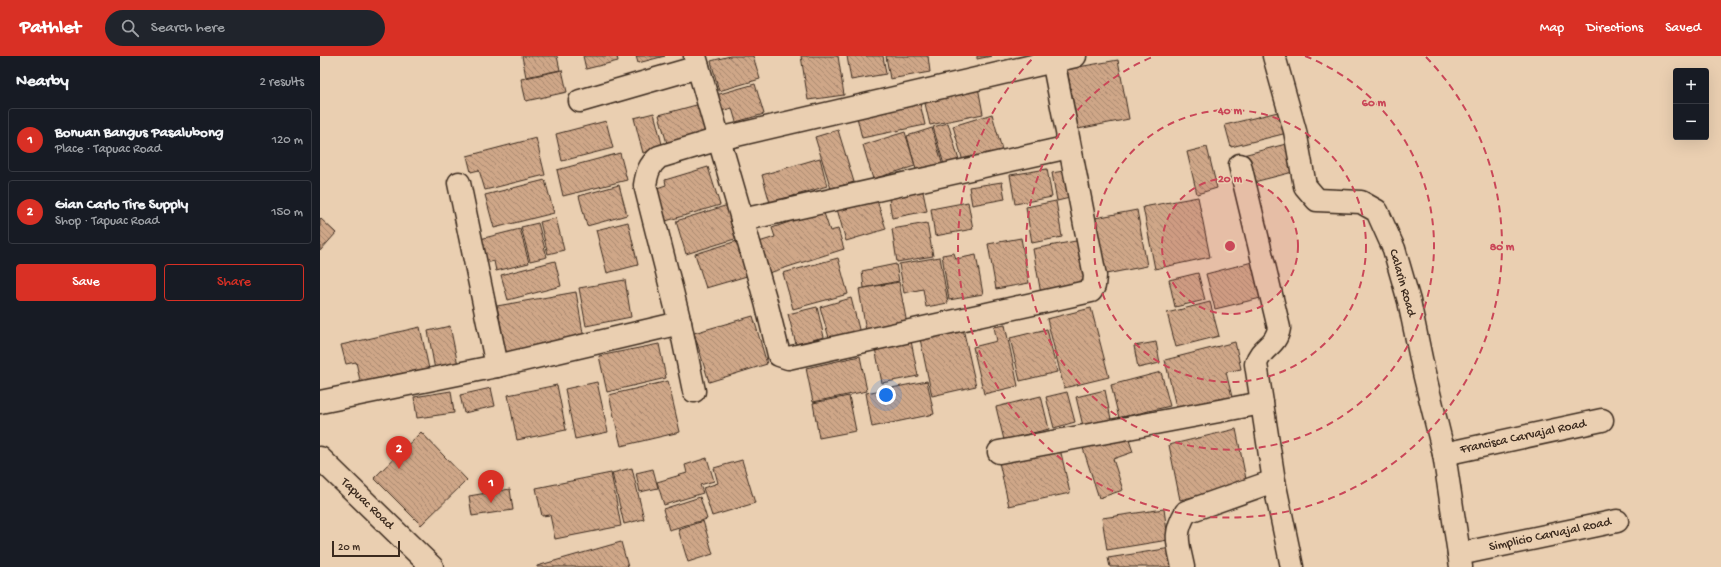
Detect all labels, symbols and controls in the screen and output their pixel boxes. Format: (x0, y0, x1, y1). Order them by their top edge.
search box (105, 10, 385, 46)
text: Pathlet (20, 17, 81, 40)
icon: search (119, 17, 141, 39)
text: Search here (151, 19, 225, 37)
text: Map (1540, 20, 1564, 37)
text: Directions (1586, 20, 1643, 37)
text: Saved (1665, 20, 1701, 37)
map controls (1673, 68, 1709, 140)
button: + (1673, 68, 1709, 104)
text: Nearby (16, 72, 69, 92)
text: 2 results (259, 75, 304, 90)
text: 60 m (1362, 97, 1387, 111)
button: − (1673, 104, 1709, 140)
text: 40 m (1217, 105, 1242, 119)
text: Bonuan Bangus Pasalubong (55, 124, 224, 142)
text: 1 (27, 133, 33, 148)
text: 120 m (272, 133, 303, 148)
text: Place · Tapuac Road (55, 142, 161, 157)
text: 20 m (1218, 173, 1243, 187)
text: Gian Carlo Tire Supply (55, 196, 188, 214)
text: 2 (27, 205, 33, 220)
text: 150 m (271, 205, 303, 220)
text: Shop · Tapuac Road (55, 214, 159, 229)
centre of rings (1223, 239, 1237, 253)
text: 80 m (1490, 241, 1515, 255)
street label: Calarin Road (1385, 248, 1419, 320)
button: Save (16, 264, 156, 301)
button: Share (164, 264, 304, 301)
your location (876, 385, 896, 405)
street label: Francisca Carvajal Road (1458, 416, 1589, 458)
pin: 2 (386, 436, 412, 469)
pin: 1 (478, 470, 504, 503)
street label: Tapuac Road (337, 474, 398, 534)
street label: Simplicio Carvajal Road (1488, 514, 1614, 555)
scale bar (332, 539, 400, 558)
text: 20 m (338, 542, 360, 554)

